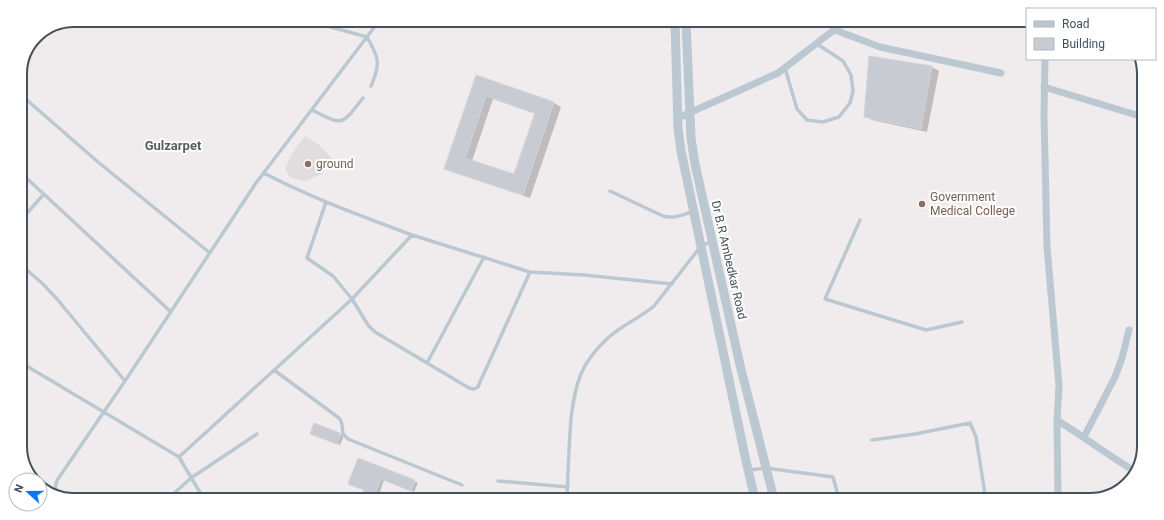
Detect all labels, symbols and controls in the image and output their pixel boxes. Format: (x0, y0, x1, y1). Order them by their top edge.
legend (1026, 8, 1156, 60)
text: Road (1062, 17, 1090, 31)
text: Building (1062, 37, 1105, 51)
district label: Gulzarpet (145, 138, 202, 153)
place label: ground (316, 157, 354, 171)
marker: ground (303, 159, 313, 169)
place label: Government Medical College (930, 190, 1015, 218)
street label: Dr B.R Ambedkar Road (709, 199, 749, 321)
marker: Government Medical College (917, 199, 927, 209)
north arrow (8, 472, 48, 512)
text: N (12, 482, 27, 495)

